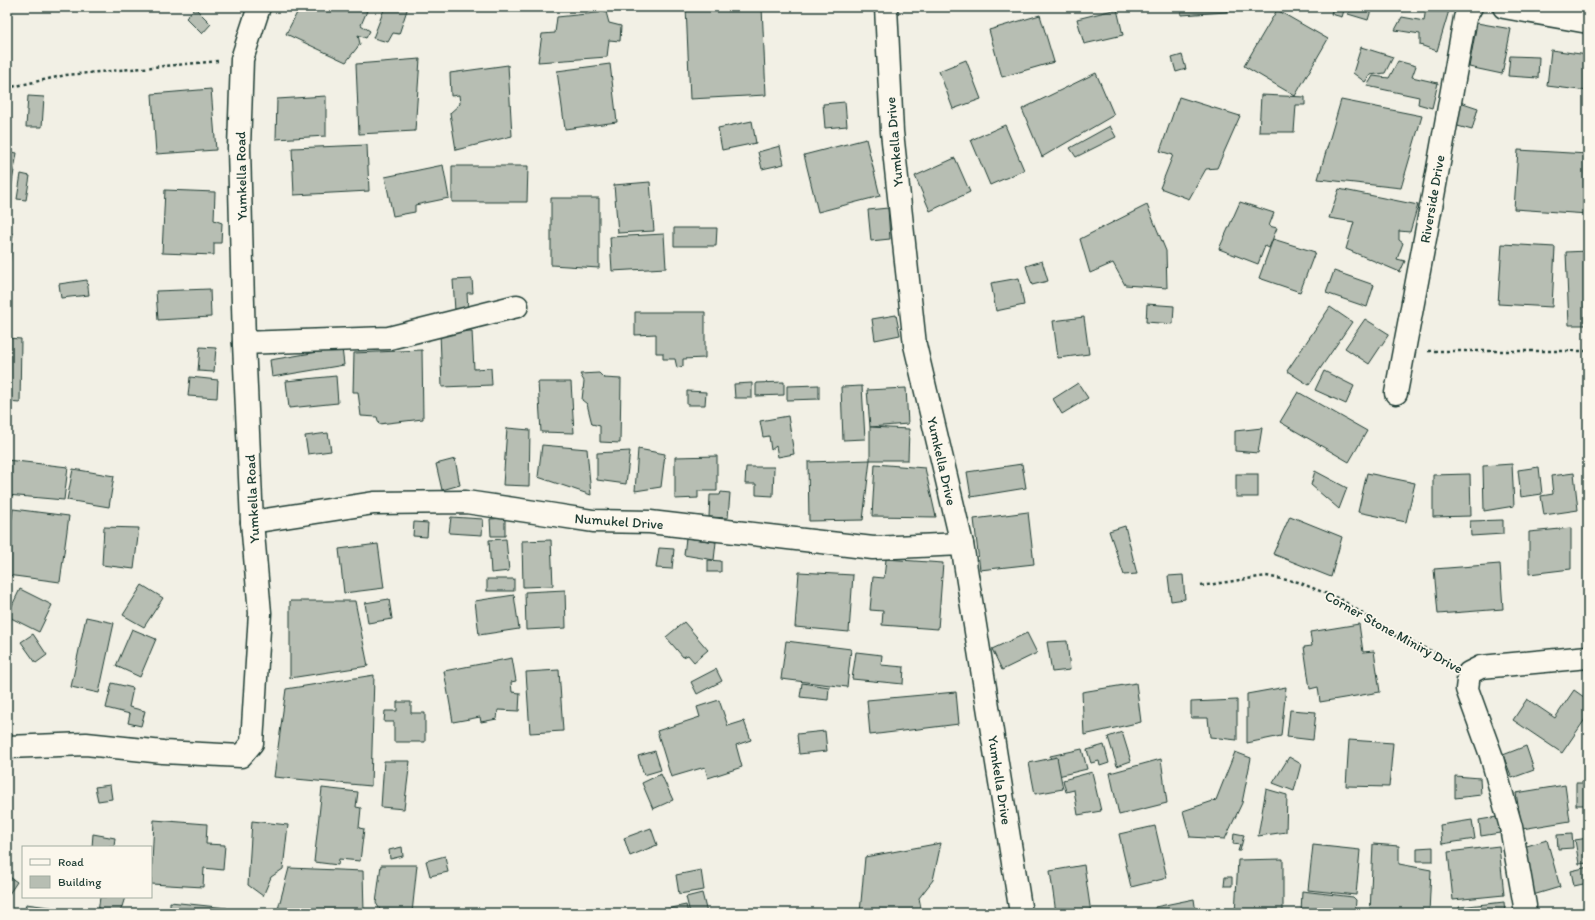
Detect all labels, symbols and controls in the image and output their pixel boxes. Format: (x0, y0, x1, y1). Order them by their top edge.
street label: Yumkella Drive (882, 96, 907, 188)
street label: Yumkella Road (232, 131, 251, 221)
street label: Riverside Drive (1416, 153, 1449, 244)
street label: Yumkella Drive (923, 415, 960, 507)
street label: Yumkella Road (242, 454, 263, 544)
street label: Numukel Drive (574, 510, 664, 533)
street label: Corner Stone Miniry Drive (1322, 587, 1466, 678)
street label: Yumkella Drive (984, 734, 1015, 826)
legend (22, 846, 152, 898)
text: Road (58, 855, 84, 869)
text: Building (58, 875, 102, 889)

